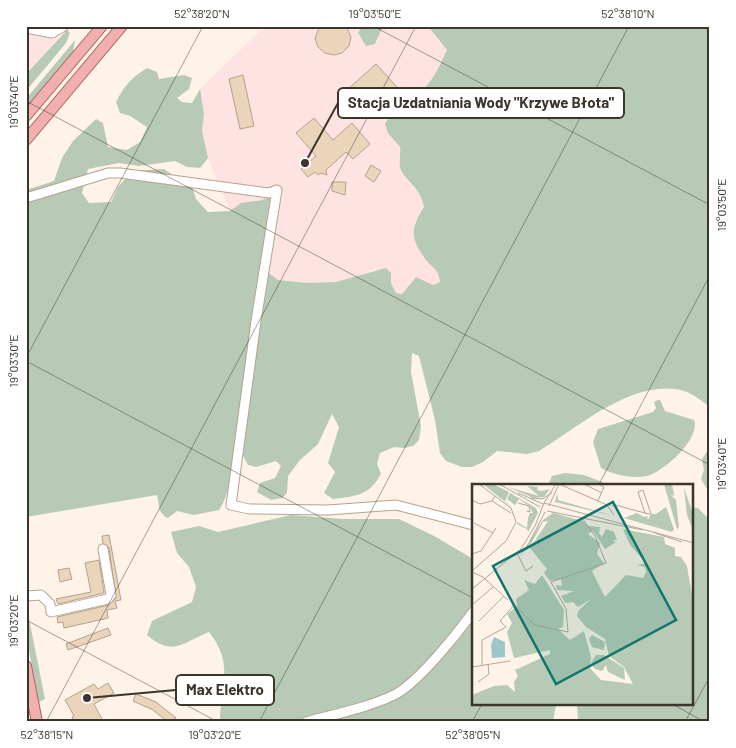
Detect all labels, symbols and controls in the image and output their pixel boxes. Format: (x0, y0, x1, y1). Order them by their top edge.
text: 52°38'20"N (174, 6, 230, 20)
text: 19°03'50"E (349, 6, 401, 20)
text: 52°38'10"N (601, 6, 655, 20)
text: 19°03'40"E (6, 75, 20, 129)
callout: Stacja Uzdatniania Wody "Krzywe Błota" (338, 88, 624, 118)
text: Stacja Uzdatniania Wody "Krzywe Błota" (348, 93, 615, 111)
text: 19°03'50"E (714, 179, 728, 231)
text: 19°03'30"E (6, 335, 20, 387)
text: 19°03'40"E (714, 437, 728, 491)
inset map (472, 484, 694, 706)
text: 19°03'20"E (6, 594, 20, 648)
callout: Max Elektro (176, 675, 274, 705)
text: Max Elektro (186, 680, 264, 698)
text: 52°38'15"N (21, 727, 73, 741)
text: 19°03'20"E (188, 727, 242, 741)
text: 52°38'05"N (445, 727, 501, 741)

